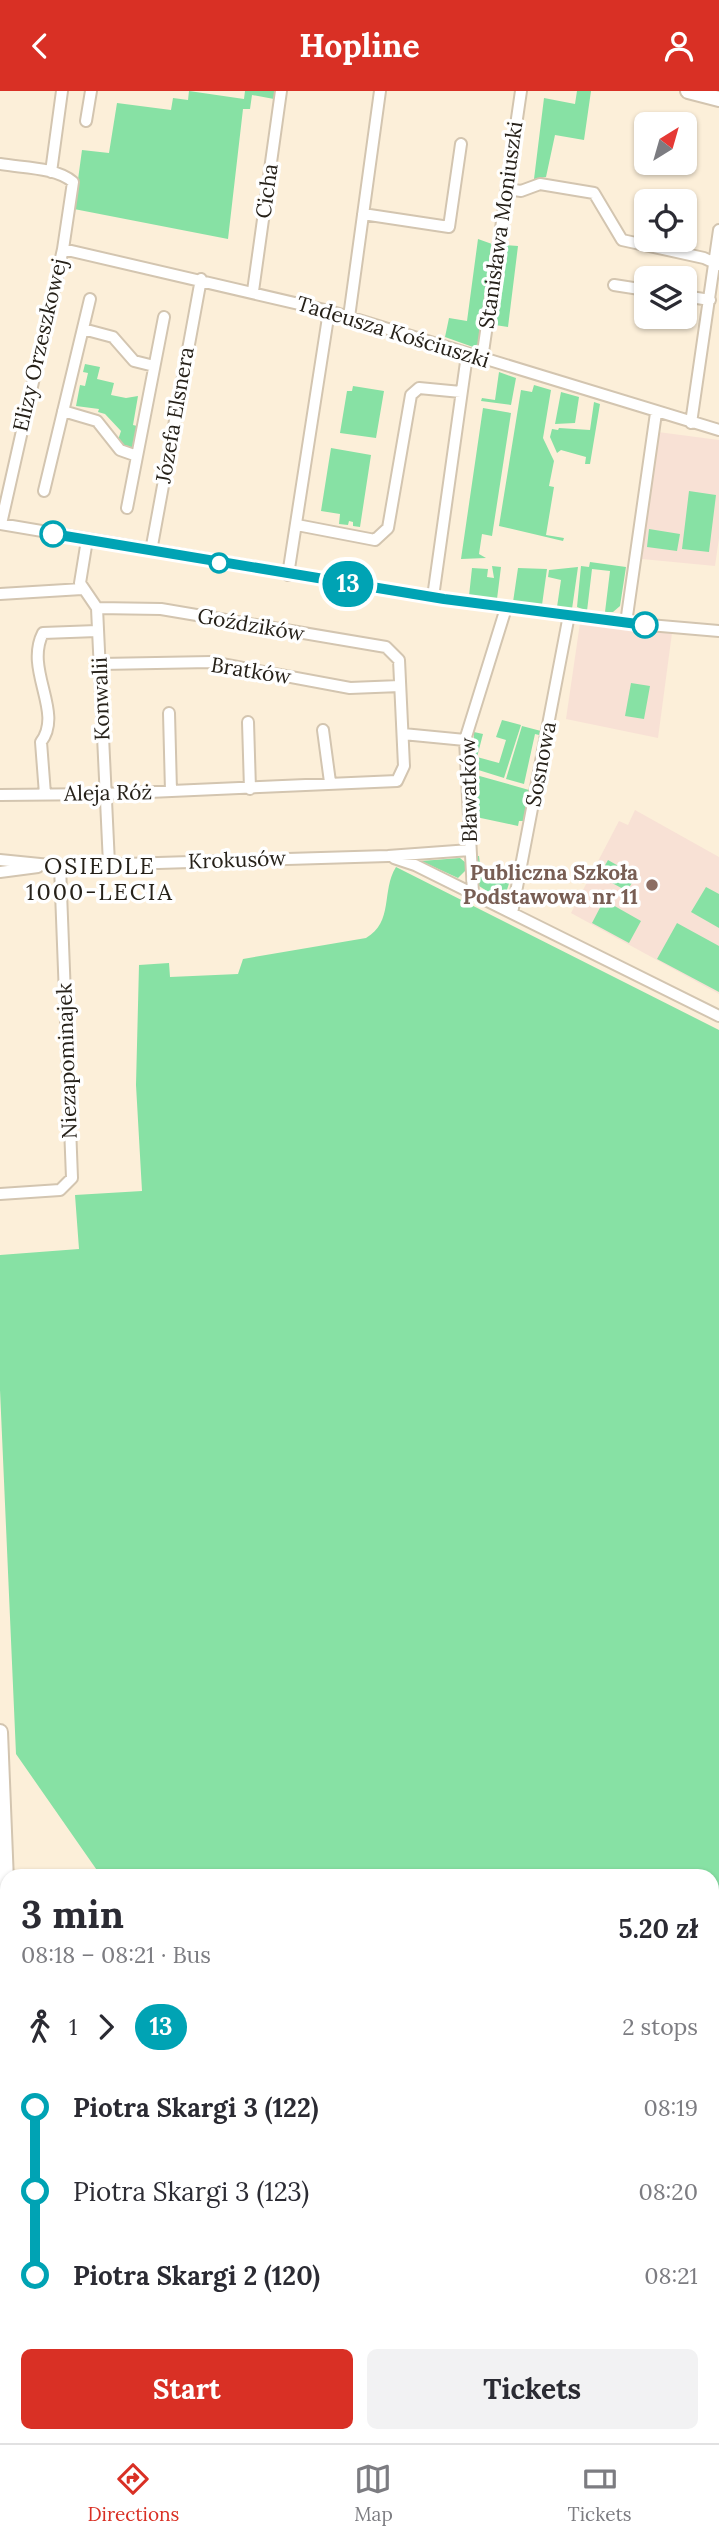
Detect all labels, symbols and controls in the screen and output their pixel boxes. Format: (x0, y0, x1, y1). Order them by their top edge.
text: Hopline (299, 25, 420, 66)
icon: back (21, 27, 59, 65)
icon: person (660, 27, 698, 65)
north arrow (634, 112, 696, 175)
map controls (634, 112, 697, 329)
street label: Stanisława Moniuszki (473, 119, 528, 330)
street label: Cicha (249, 162, 284, 220)
button: locate (634, 189, 697, 252)
street label: Elizy Orzeszkowej (6, 256, 73, 434)
button: layers (634, 266, 697, 329)
street label: Tadeusza Kościuszki (293, 289, 493, 374)
street label: Józefa Elsnera (149, 345, 200, 486)
unlabelled marker (40, 521, 66, 547)
unlabelled marker (209, 553, 229, 573)
line badge: 13 (316, 561, 380, 607)
text: 13 (336, 568, 360, 599)
street label: Goździków (196, 602, 307, 647)
unlabelled marker (632, 612, 658, 638)
street label: Bratków (209, 651, 293, 690)
street label: Konwalii (86, 657, 115, 741)
street label: Sosnowa (519, 719, 562, 809)
street label: Bławatków (454, 737, 483, 843)
street label: Aleja Róż (63, 778, 152, 807)
street label: Krokusów (188, 844, 287, 875)
district label: OSIEDLE 1000-LECIA (26, 851, 174, 906)
place label: Publiczna Szkoła Podstawowa nr 11 (463, 859, 638, 910)
marker: Publiczna Szkoła Podstawowa nr 11 (644, 877, 660, 893)
street label: Niezapominajek (50, 982, 83, 1139)
text: 3 min (21, 1890, 124, 1938)
text: 5.20 zł (619, 1912, 698, 1945)
text: 08:18 – 08:21 · Bus (21, 1940, 211, 1969)
icon: walk (21, 2008, 59, 2046)
icon: forward (87, 2008, 125, 2046)
text: 13 (149, 2011, 173, 2042)
text: 1 (69, 2012, 77, 2041)
text: 2 stops (622, 2012, 698, 2041)
text: Piotra Skargi 3 (122) (73, 2091, 318, 2124)
text: 08:19 (643, 2093, 698, 2122)
text: Piotra Skargi 3 (123) (73, 2175, 309, 2208)
text: 08:20 (638, 2177, 698, 2206)
text: Piotra Skargi 2 (120) (73, 2259, 320, 2292)
text: 08:21 (644, 2261, 698, 2290)
button: Start (21, 2349, 353, 2429)
button: Tickets (367, 2349, 698, 2429)
tab: Directions (87, 2460, 179, 2526)
tab: Map (354, 2460, 393, 2526)
tab: Tickets (568, 2460, 632, 2526)

